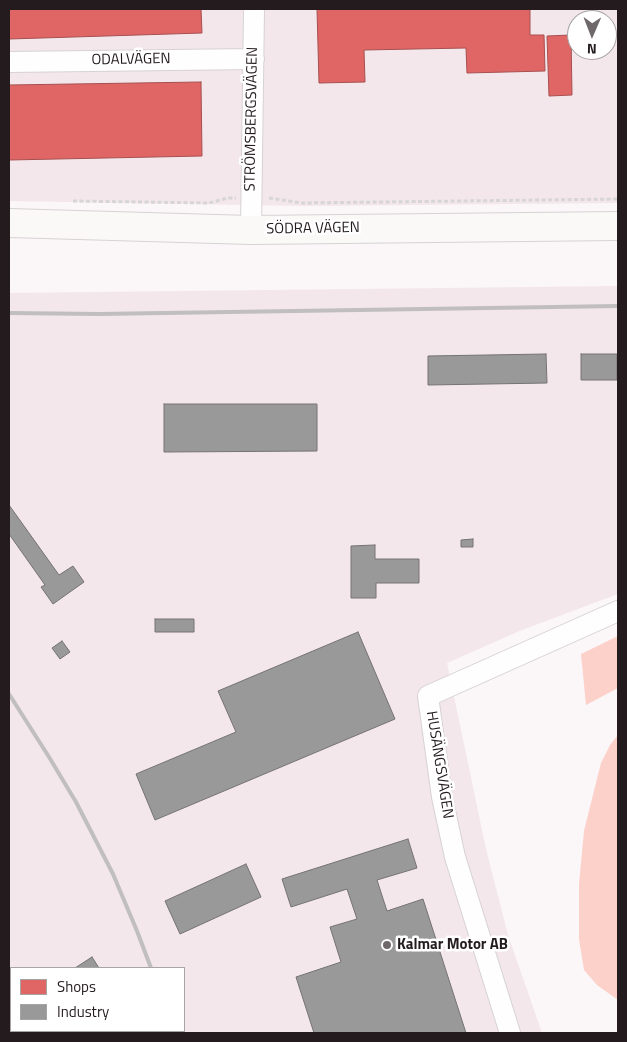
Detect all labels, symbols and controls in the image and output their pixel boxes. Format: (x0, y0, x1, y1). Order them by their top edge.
north arrow (567, 10, 617, 60)
text: N (587, 39, 597, 60)
street label: STRÖMSBERGSVÄGEN (242, 47, 262, 191)
street label: ODALVÄGEN (91, 50, 171, 70)
street label: SÖDRA VÄGEN (266, 219, 360, 239)
street label: HUSÄNGSVÄGEN (422, 710, 456, 820)
place label: Kalmar Motor AB (397, 936, 508, 954)
marker: Kalmar Motor AB (381, 939, 393, 951)
legend (10, 967, 185, 1032)
text: Shops (57, 975, 96, 998)
text: Industry (57, 1000, 109, 1023)

